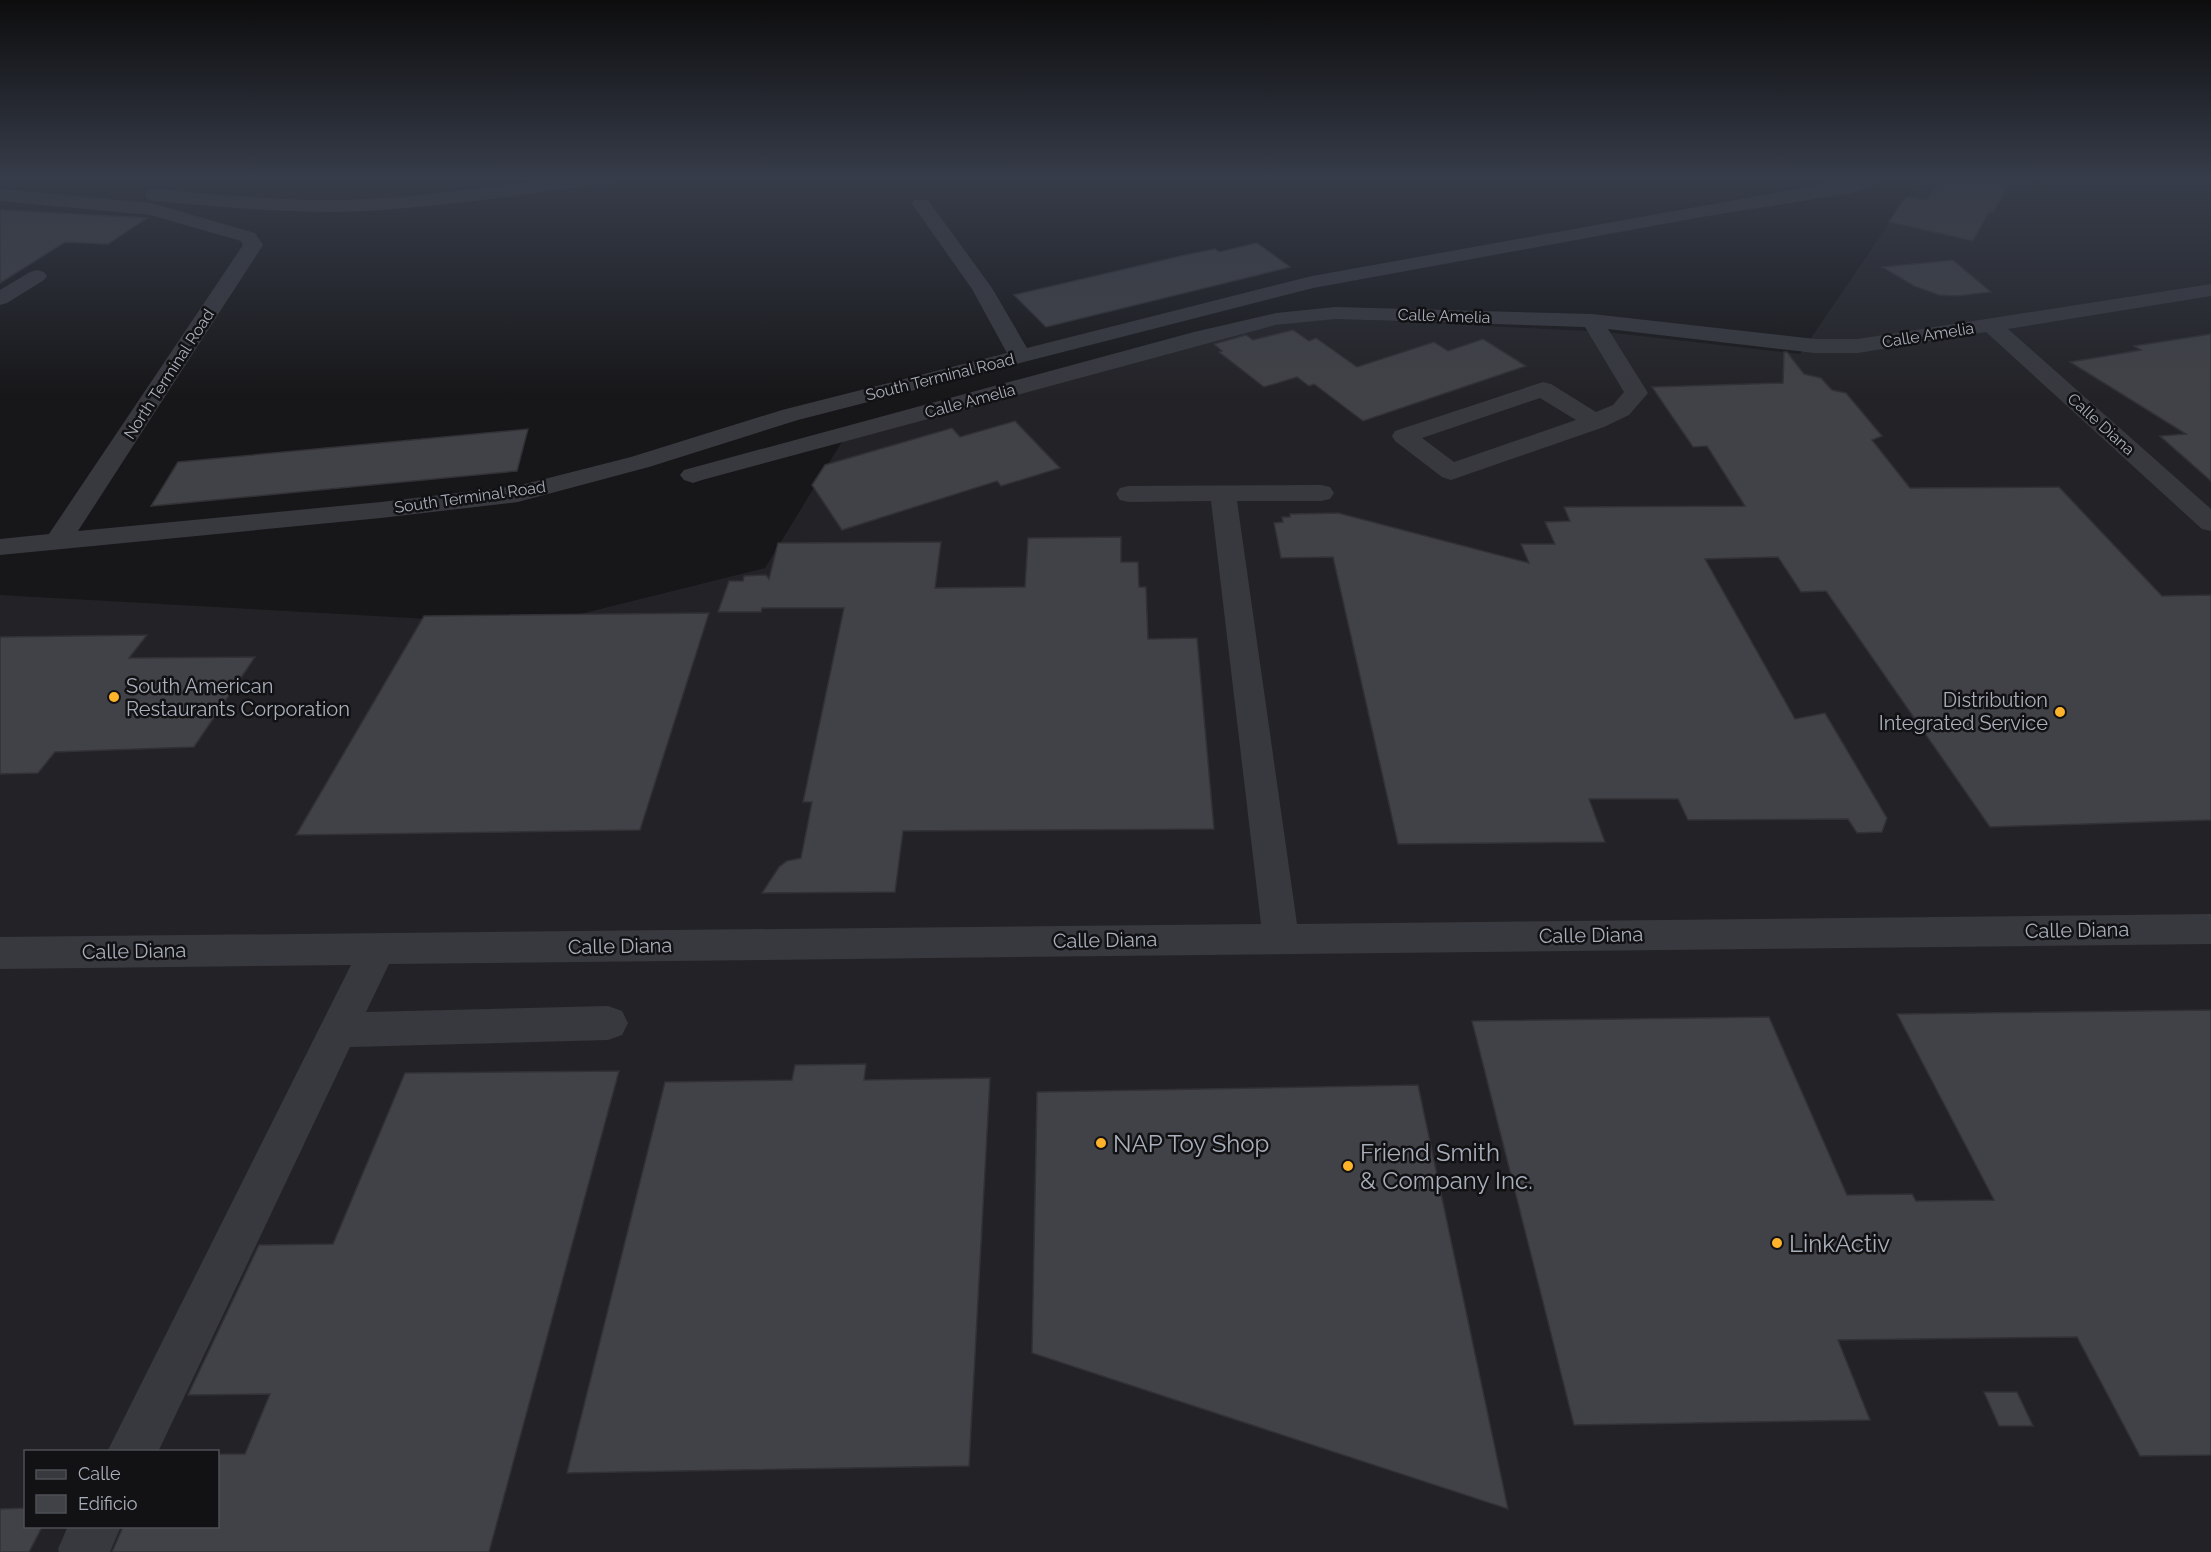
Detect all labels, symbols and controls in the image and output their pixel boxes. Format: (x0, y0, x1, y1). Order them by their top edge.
street label: North Terminal Road (120, 305, 218, 443)
street label: Calle Amelia (1397, 305, 1491, 327)
street label: Calle Amelia (1881, 318, 1975, 352)
street label: South Terminal Road (864, 349, 1016, 405)
street label: Calle Amelia (923, 380, 1017, 422)
street label: Calle Diana (2064, 389, 2138, 459)
street label: South Terminal Road (393, 477, 547, 517)
place label: South American Restaurants Corporation (126, 674, 350, 721)
place label: Distribution Integrated Service (1879, 688, 2048, 735)
marker: South American Restaurants Corporation (107, 690, 121, 704)
marker: Distribution Integrated Service (2053, 705, 2067, 719)
street label: Calle Diana (2025, 917, 2129, 943)
street label: Calle Diana (1539, 922, 1643, 948)
street label: Calle Diana (1053, 927, 1157, 953)
street label: Calle Diana (568, 933, 672, 959)
street label: Calle Diana (82, 938, 186, 964)
place label: NAP Toy Shop (1113, 1129, 1269, 1158)
marker: NAP Toy Shop (1094, 1136, 1108, 1150)
place label: Friend Smith & Company Inc. (1360, 1138, 1533, 1195)
marker: Friend Smith & Company Inc. (1341, 1159, 1355, 1173)
place label: LinkActiv (1789, 1229, 1890, 1258)
marker: LinkActiv (1770, 1236, 1784, 1250)
legend (24, 1450, 219, 1528)
text: Calle (78, 1463, 121, 1484)
text: Edificio (78, 1493, 138, 1514)

